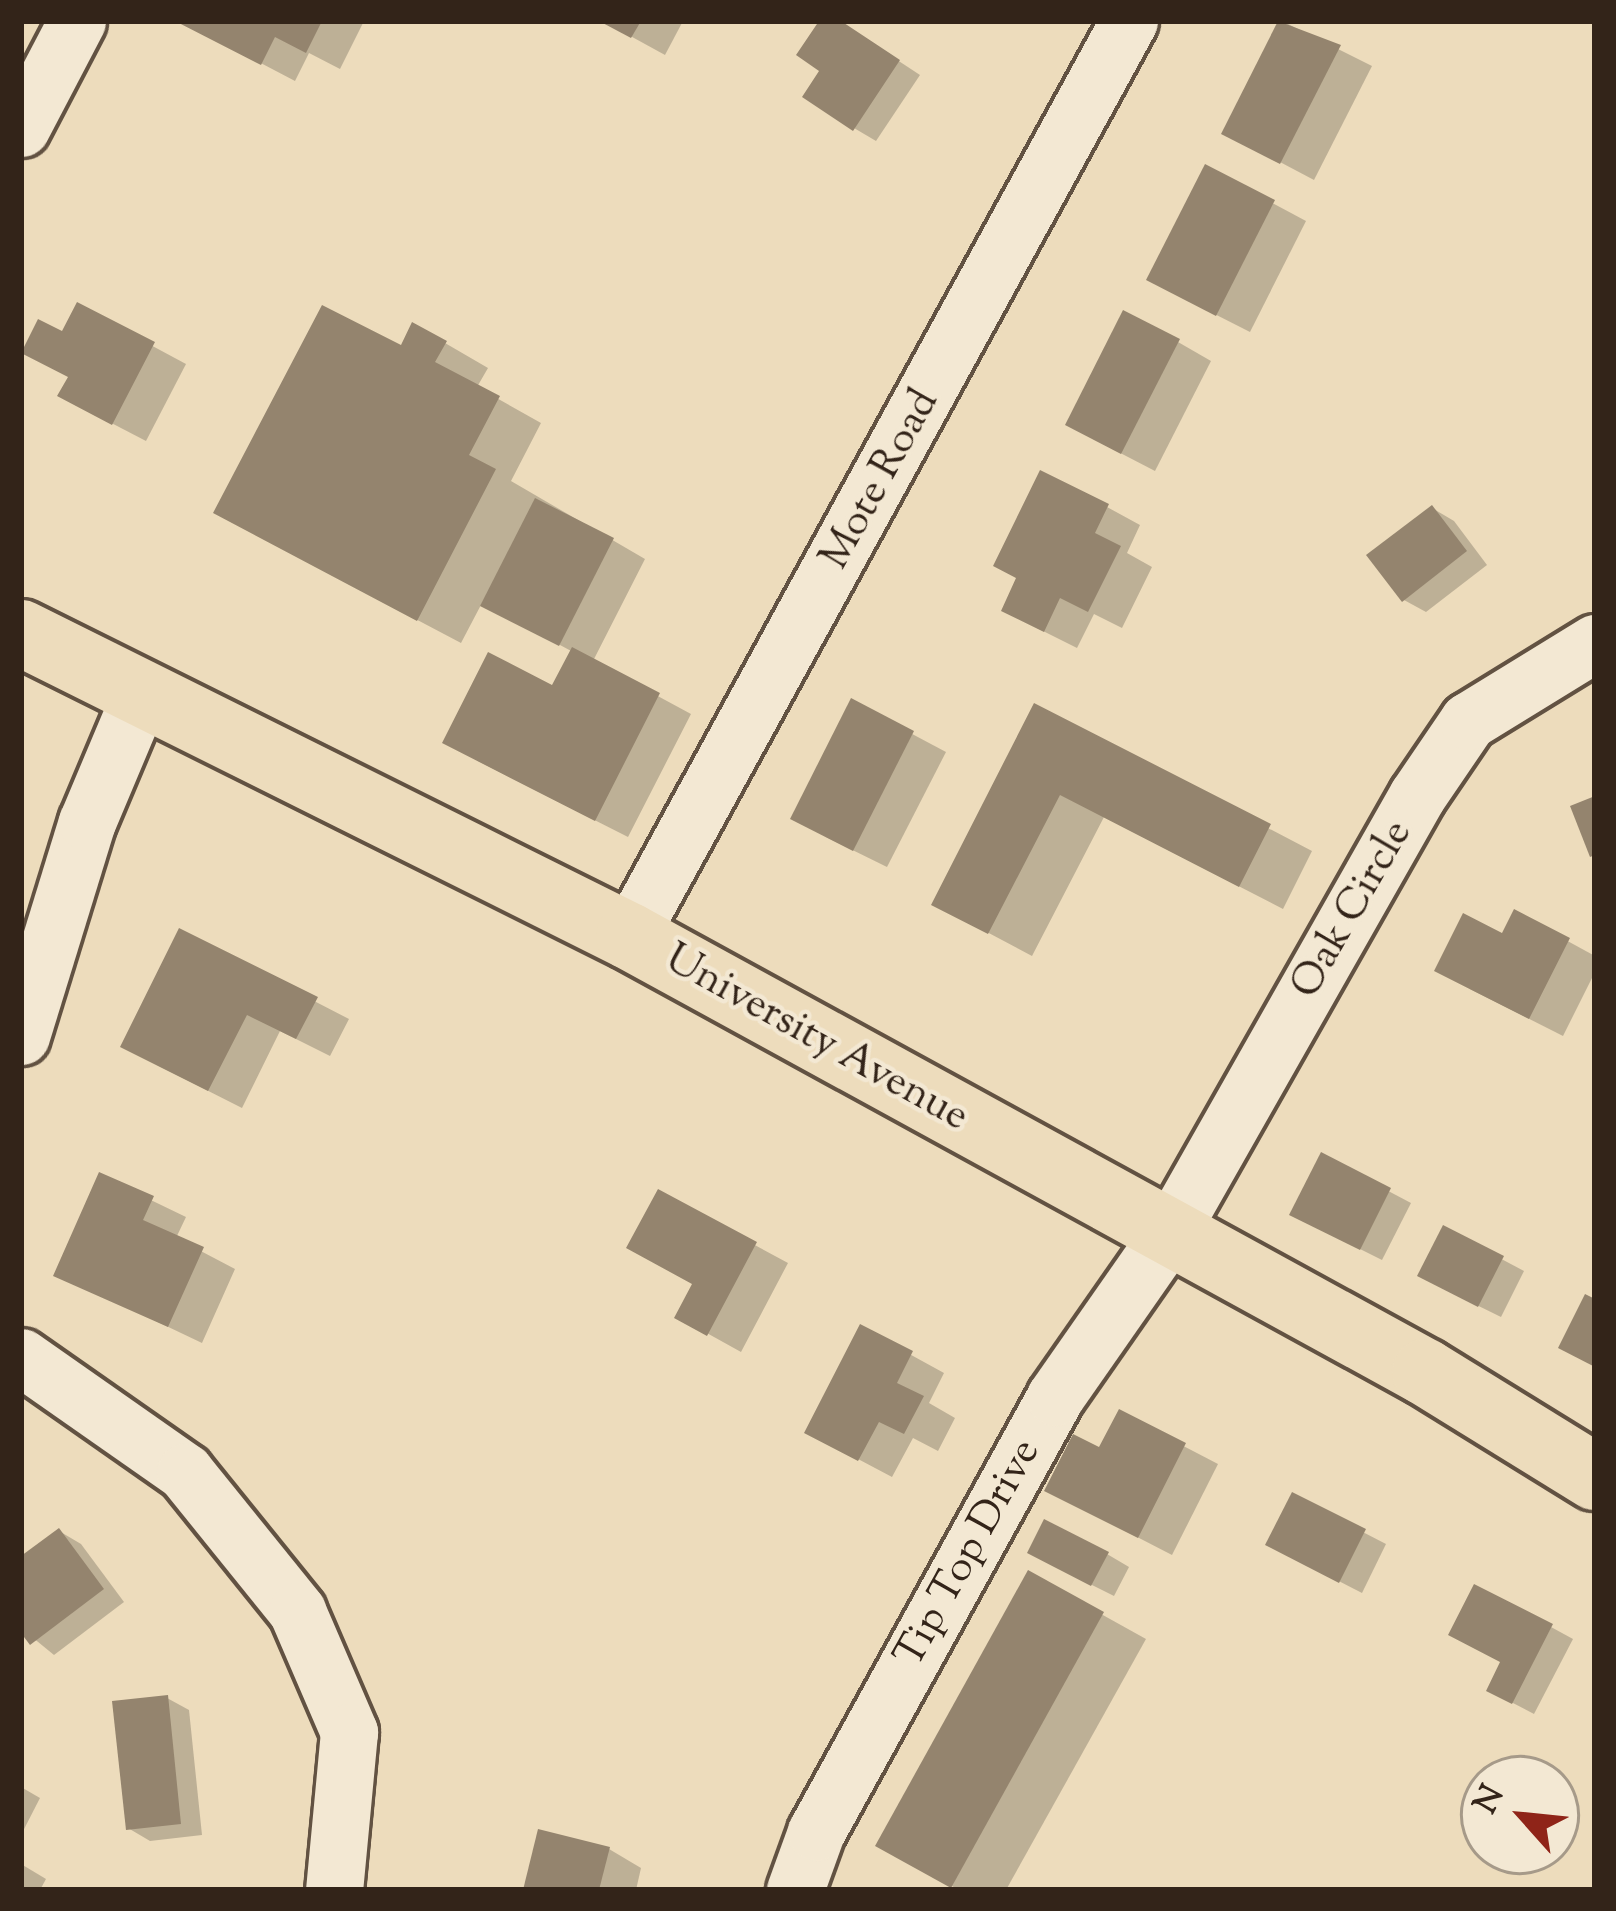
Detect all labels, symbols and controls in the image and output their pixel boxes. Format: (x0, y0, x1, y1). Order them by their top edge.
street label: Mote Road (811, 381, 951, 579)
street label: Oak Circle (1282, 812, 1424, 1008)
street label: University Avenue (655, 935, 977, 1143)
street label: Tip Top Drive (886, 1431, 1052, 1677)
north arrow (1460, 1755, 1580, 1875)
text: N (1463, 1777, 1518, 1823)

